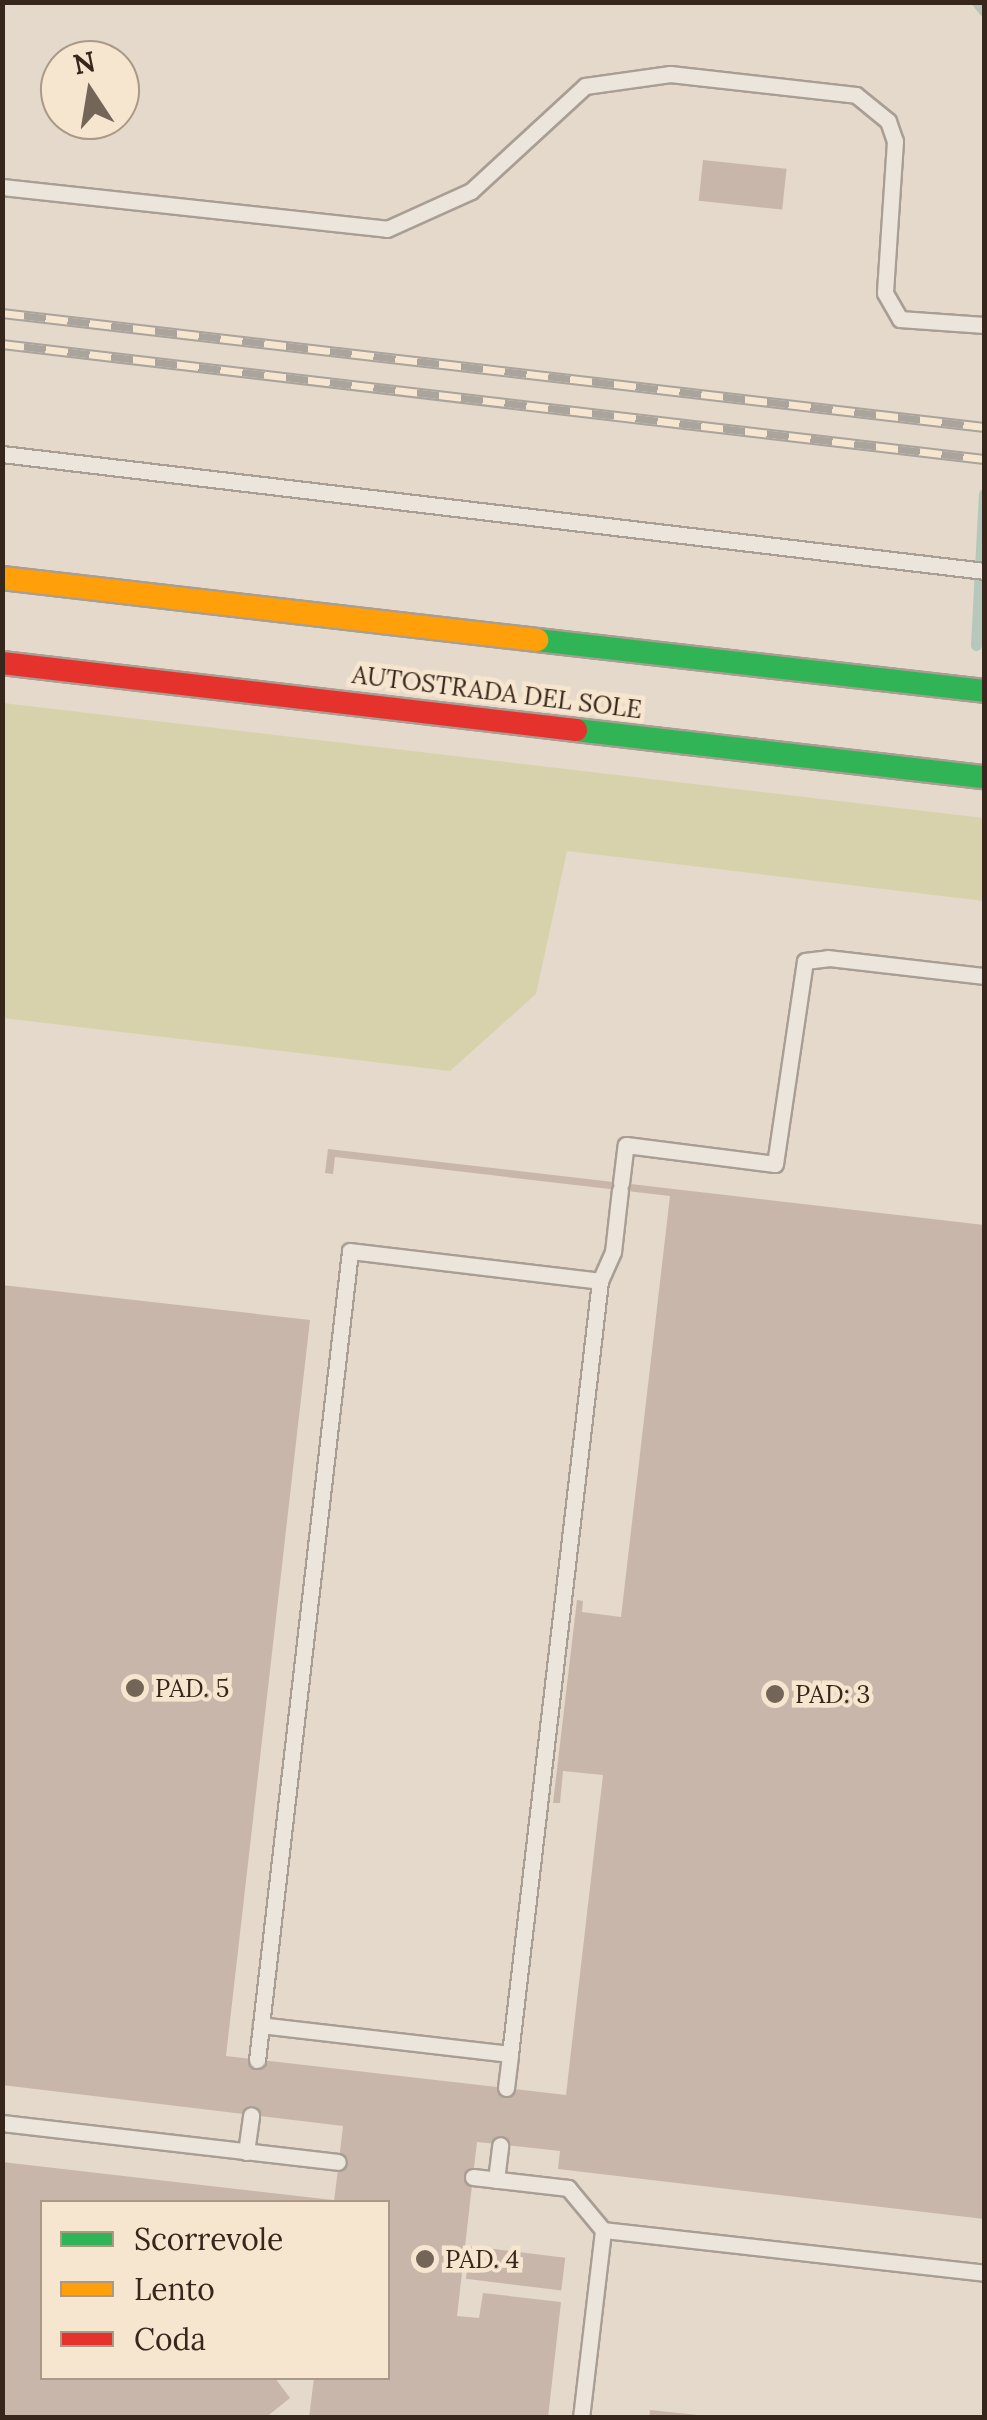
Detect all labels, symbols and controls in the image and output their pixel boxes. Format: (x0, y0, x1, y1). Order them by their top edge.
north arrow (40, 40, 140, 140)
text: N (70, 43, 99, 82)
street label: AUTOSTRADA DEL SOLE (350, 659, 644, 725)
place label: PAD. 5 (155, 1673, 229, 1703)
marker: PAD. 5 (124, 1677, 146, 1699)
place label: PAD: 3 (795, 1679, 870, 1709)
marker: PAD: 3 (764, 1683, 786, 1705)
legend (40, 2200, 390, 2380)
text: Scorrevole (134, 2220, 283, 2258)
place label: PAD. 4 (445, 2244, 519, 2274)
marker: PAD. 4 (414, 2248, 436, 2270)
text: Lento (134, 2270, 215, 2308)
text: Coda (134, 2320, 206, 2358)

